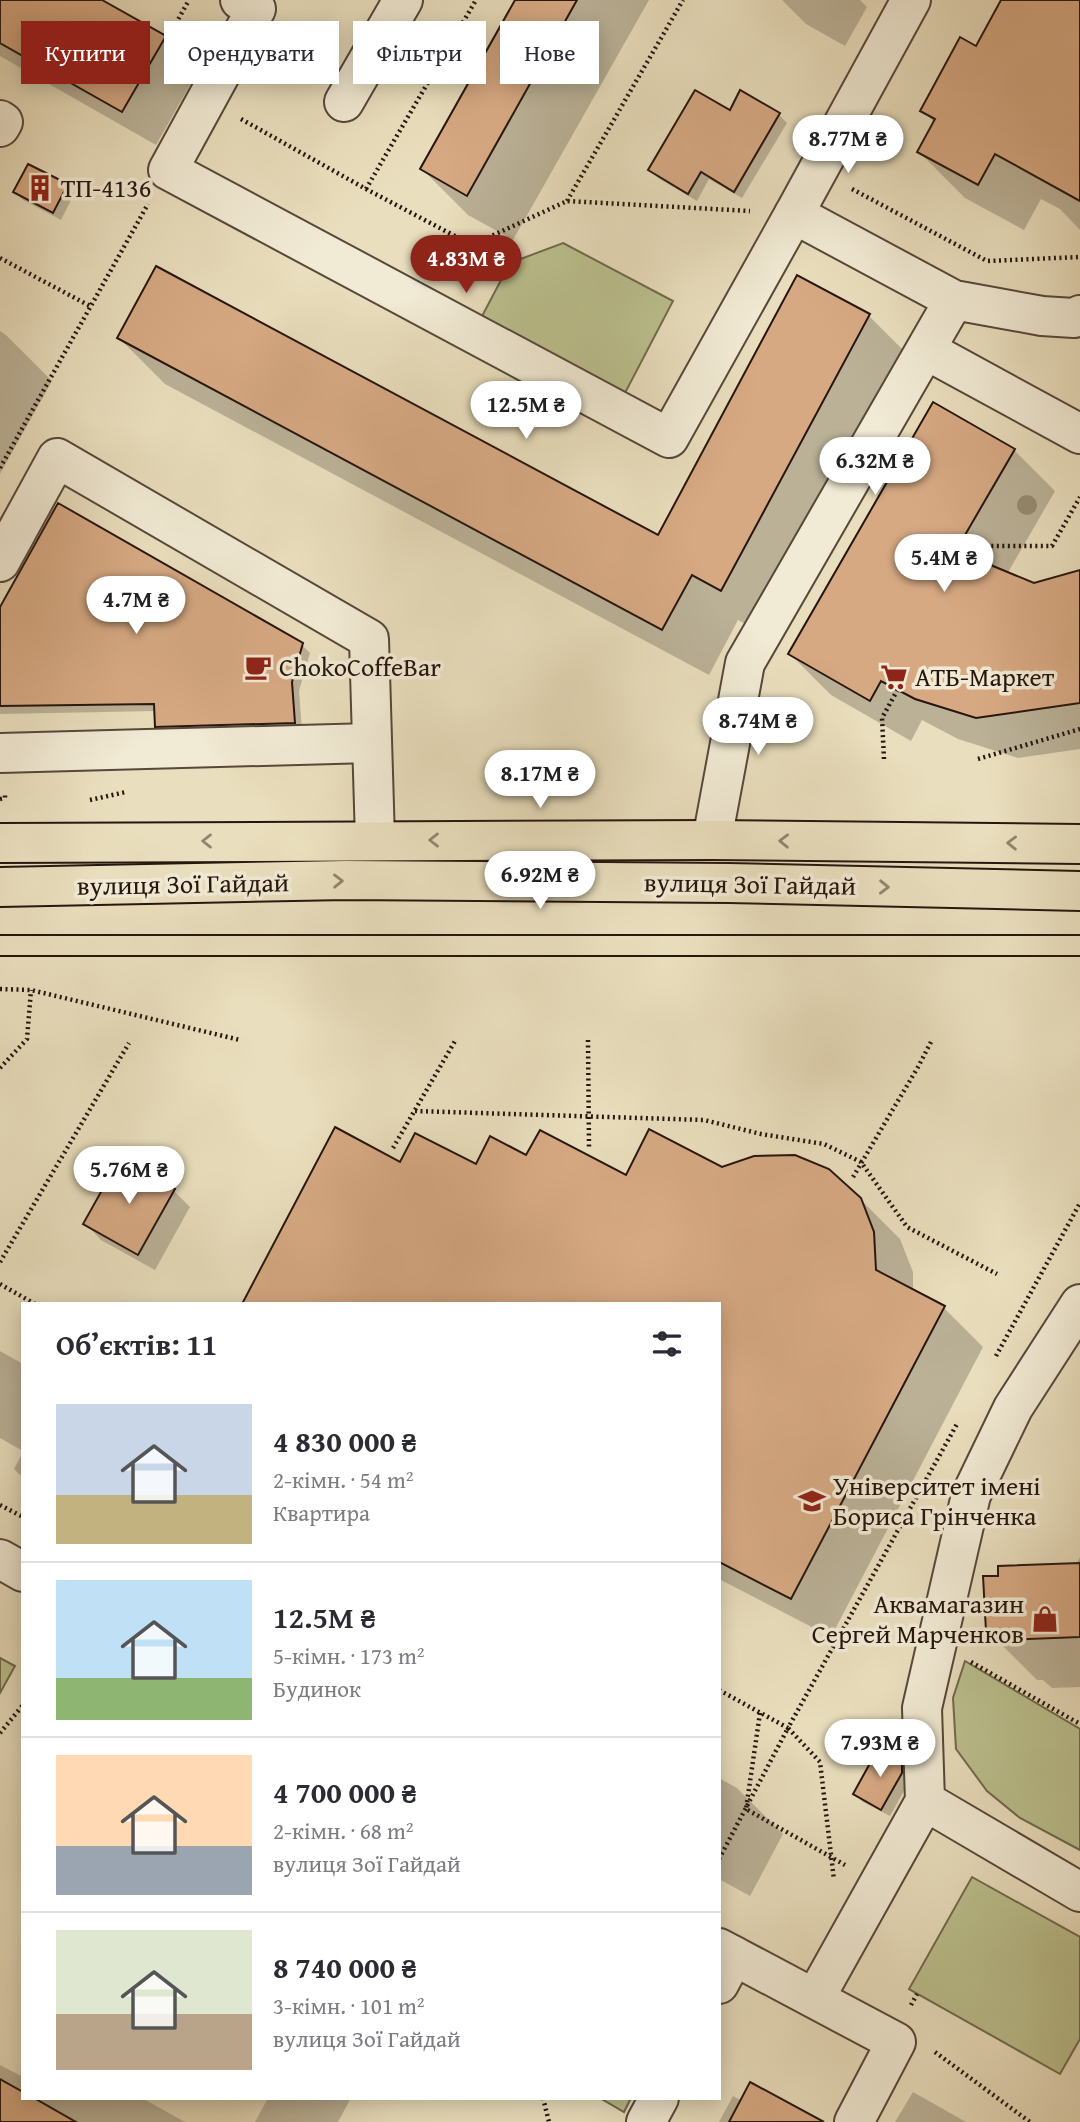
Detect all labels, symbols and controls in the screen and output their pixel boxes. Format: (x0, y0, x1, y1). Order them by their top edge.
chip: Купити (21, 21, 150, 84)
chip: Орендувати (164, 21, 339, 84)
chip: Фільтри (353, 21, 486, 84)
chip: Нове (500, 21, 599, 84)
pin: 8.77M ₴ (783, 116, 913, 175)
text: 8.77M ₴ (808, 121, 888, 154)
place label: ТП-4136 (61, 168, 151, 207)
building icon: ТП-4136 (25, 173, 55, 203)
pin: 4.83M ₴ (401, 236, 531, 295)
text: 4.83M ₴ (426, 241, 506, 274)
pin: 12.5M ₴ (461, 382, 591, 441)
text: 12.5M ₴ (486, 387, 566, 420)
pin: 6.32M ₴ (810, 438, 940, 497)
text: 6.32M ₴ (835, 443, 915, 476)
pin: 5.4M ₴ (887, 534, 1001, 594)
text: 5.4M ₴ (910, 540, 978, 573)
pin: 4.7M ₴ (79, 576, 193, 636)
text: 4.7M ₴ (102, 582, 170, 615)
place label: ChokoCoffeBar (279, 647, 441, 686)
cafe icon: ChokoCoffeBar (243, 652, 273, 682)
place label: АТБ-Маркет (915, 657, 1055, 696)
supermarket icon: АТБ-Маркет (879, 662, 909, 692)
pin: 8.74M ₴ (693, 698, 823, 757)
text: 8.74M ₴ (718, 703, 798, 736)
pin: 8.17M ₴ (475, 750, 605, 810)
text: 8.17M ₴ (500, 756, 580, 789)
one-way arrow (429, 832, 439, 848)
one-way arrow (779, 833, 789, 849)
one-way arrow (201, 834, 212, 849)
one-way arrow (1006, 835, 1017, 851)
pin: 6.92M ₴ (475, 852, 605, 911)
text: 6.92M ₴ (500, 857, 580, 890)
street label: вулиця Зої Гайдай (77, 862, 289, 905)
street label: вулиця Зої Гайдай (644, 862, 856, 905)
one-way arrow (332, 873, 343, 888)
one-way arrow (878, 879, 889, 894)
pin: 5.76M ₴ (64, 1146, 194, 1206)
text: 5.76M ₴ (89, 1152, 169, 1185)
text: Об’єктів: 11 (56, 1322, 217, 1366)
icon: filters (648, 1325, 686, 1363)
text: 4 830 000 ₴ (273, 1419, 417, 1463)
icon: home (112, 1432, 196, 1516)
text: 2-кімн. · 54 m² (273, 1463, 414, 1496)
place label: Університет імені Бориса Грінченка (833, 1466, 1041, 1535)
school or university icon: Університет імені Бориса Грінченка (797, 1486, 827, 1516)
text: Квартира (273, 1496, 370, 1529)
place label: Аквамагазин Сергей Марченков (812, 1584, 1024, 1653)
text: 12.5M ₴ (273, 1595, 376, 1639)
shop icon: Аквамагазин Сергей Марченков (1030, 1604, 1060, 1634)
icon: home (112, 1608, 196, 1692)
text: 5-кімн. · 173 m² (273, 1639, 425, 1672)
text: Будинок (273, 1672, 361, 1705)
pin: 7.93M ₴ (815, 1720, 945, 1779)
text: 7.93M ₴ (840, 1725, 920, 1758)
text: 4 700 000 ₴ (273, 1770, 417, 1814)
icon: home (112, 1783, 196, 1867)
text: 2-кімн. · 68 m² (273, 1814, 414, 1847)
text: вулиця Зої Гайдай (273, 1847, 461, 1880)
text: 8 740 000 ₴ (273, 1945, 417, 1989)
icon: home (112, 1958, 196, 2042)
text: 3-кімн. · 101 m² (273, 1989, 425, 2022)
text: вулиця Зої Гайдай (273, 2022, 461, 2055)

